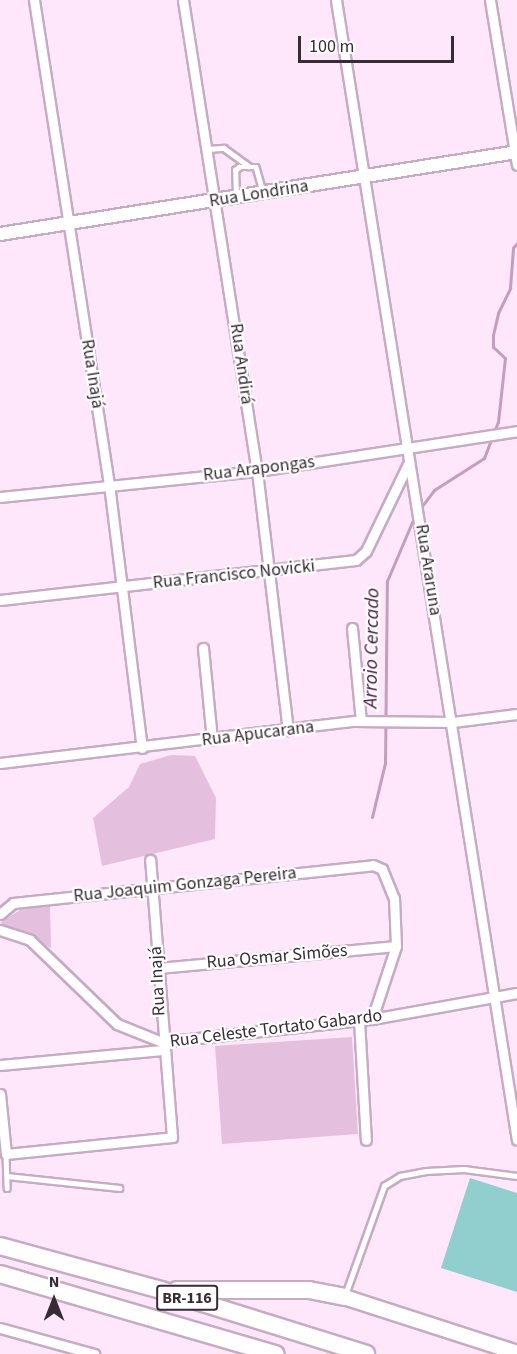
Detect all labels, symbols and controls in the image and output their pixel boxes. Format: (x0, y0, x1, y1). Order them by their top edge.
scale bar (301, 24, 457, 62)
text: 100 m (309, 34, 354, 59)
street label: Rua Londrina (208, 175, 310, 213)
street label: Rua Andirá (225, 322, 257, 406)
street label: Rua Inajá (76, 338, 108, 410)
street label: Rua Arapongas (202, 451, 316, 487)
street label: Rua Araruna (410, 523, 446, 617)
street label: Rua Francisco Novicki (152, 556, 316, 594)
water label: Arroio Cercado (359, 588, 385, 708)
street label: Rua Apucarana (201, 716, 315, 752)
street label: Rua Joaquim Gonzaga Pereira (72, 863, 298, 907)
street label: Rua Osmar Simões (206, 940, 348, 974)
street label: Rua Inajá (145, 946, 171, 1016)
street label: Rua Celeste Tortato Gabardo (169, 1005, 383, 1053)
north arrow (24, 1270, 84, 1330)
text: N (49, 1271, 59, 1293)
road number: BR-116 (156, 1285, 219, 1311)

